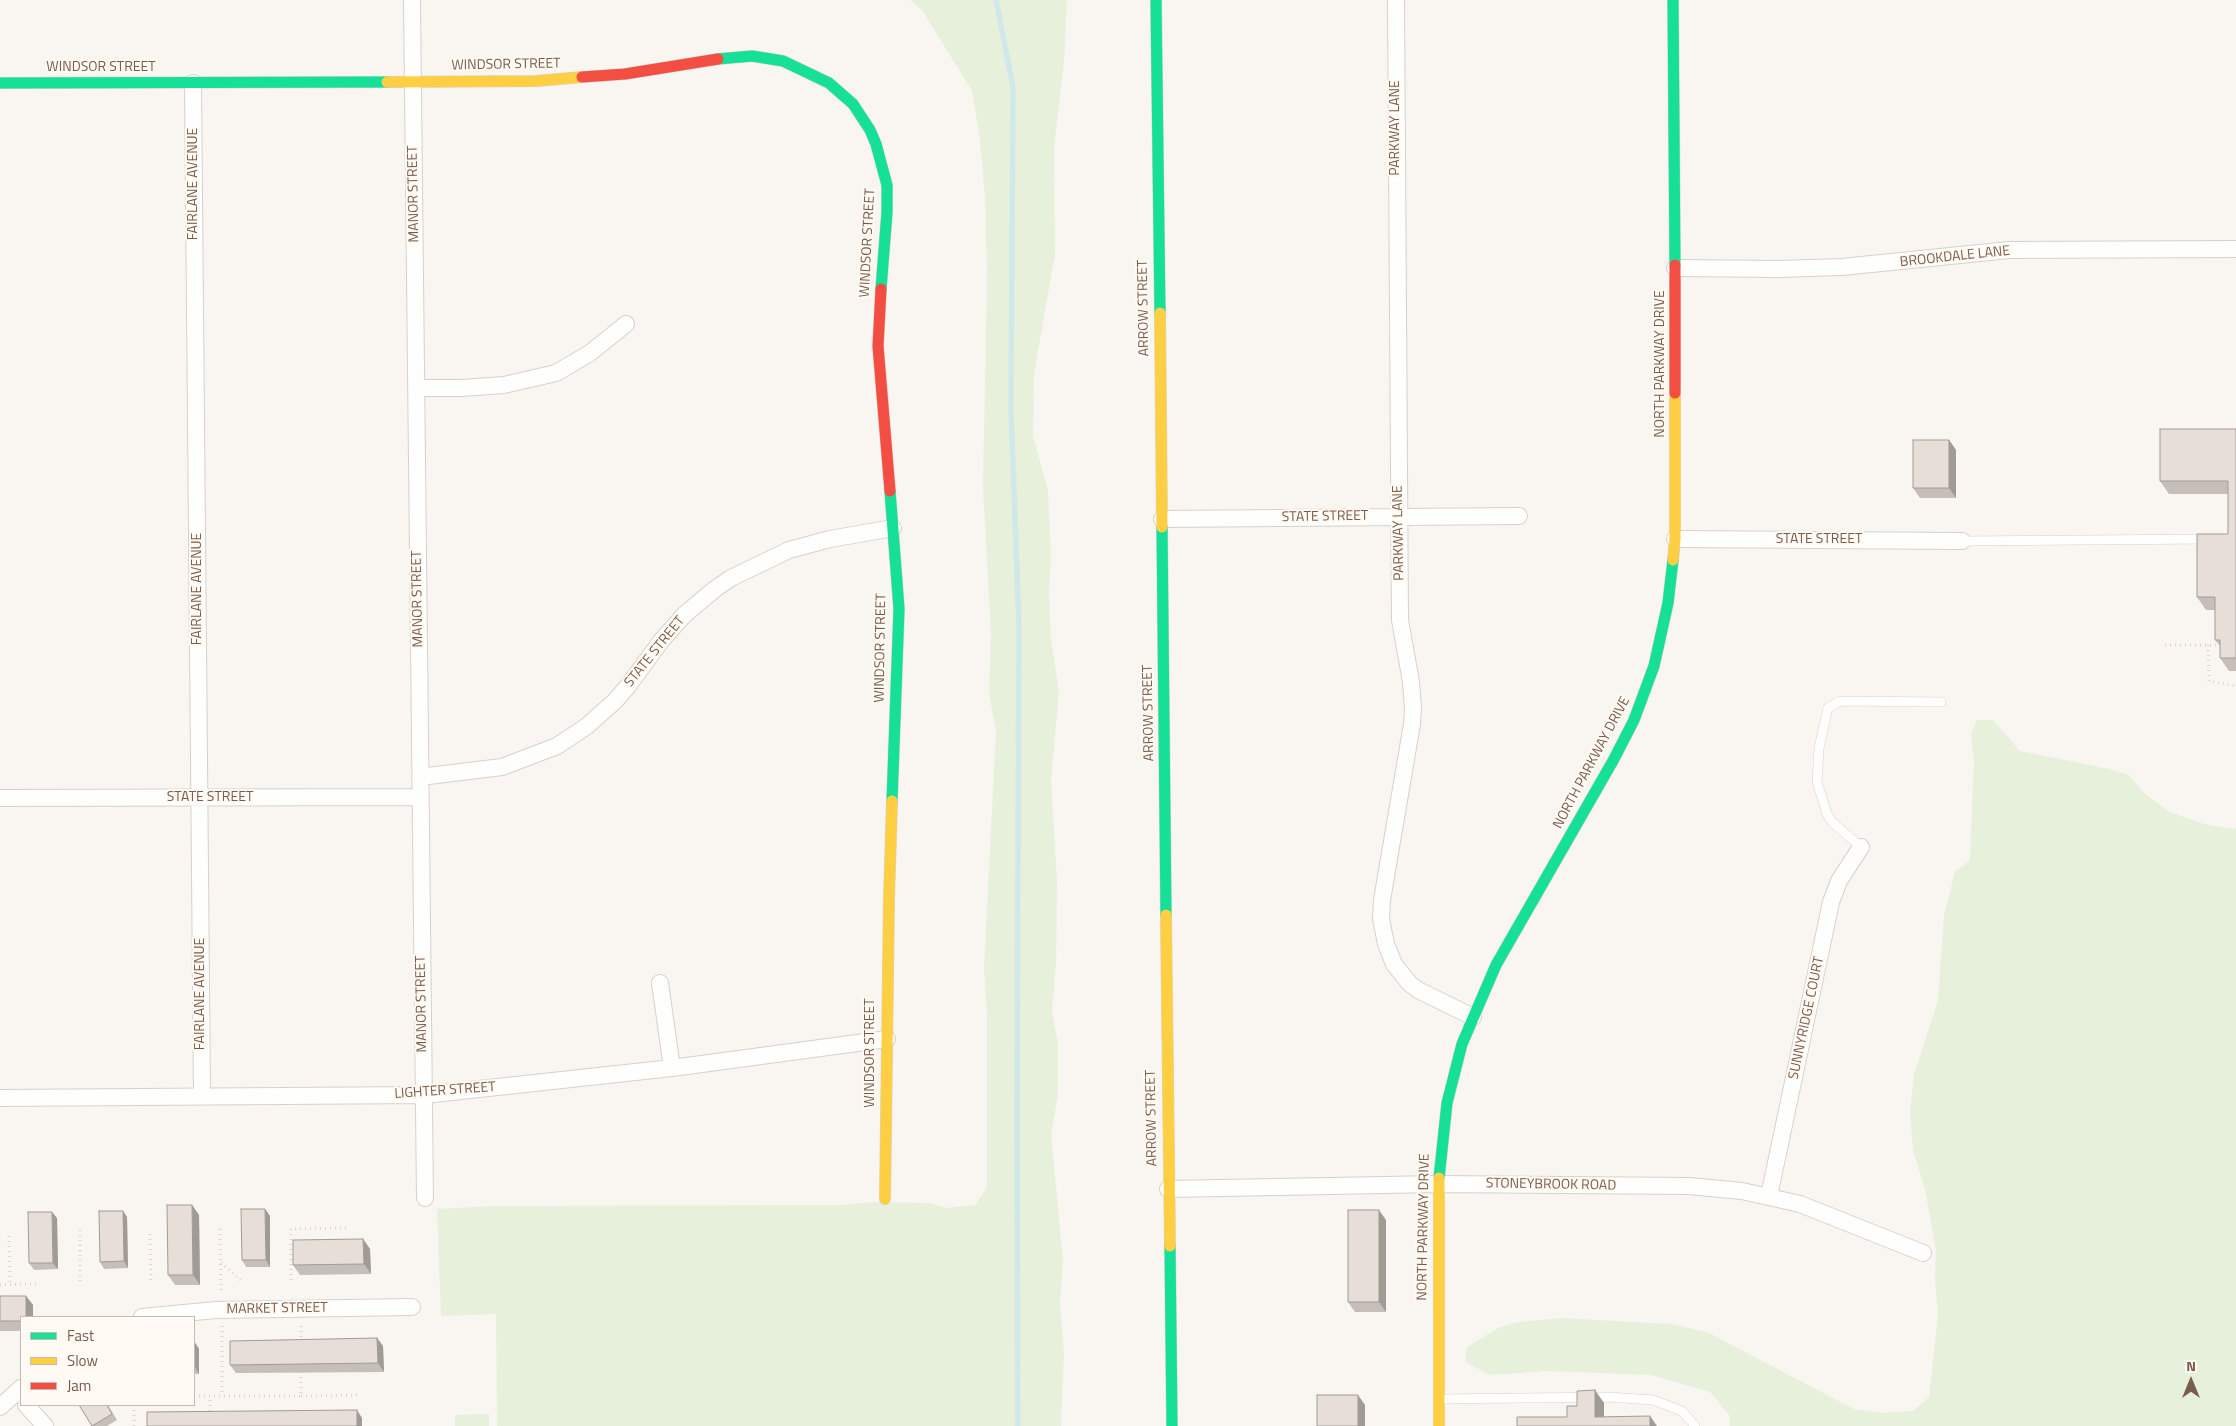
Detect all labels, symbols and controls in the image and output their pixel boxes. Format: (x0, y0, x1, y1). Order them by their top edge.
street label: WINDSOR STREET (451, 56, 561, 74)
street label: WINDSOR STREET (46, 60, 156, 76)
street label: PARKWAY LANE (1388, 80, 1404, 176)
street label: FAIRLANE AVENUE (186, 128, 202, 240)
street label: MANOR STREET (405, 145, 423, 243)
street label: WINDSOR STREET (857, 188, 879, 298)
street label: BROOKDALE LANE (1899, 243, 2011, 271)
street label: ARROW STREET (1135, 260, 1153, 356)
street label: NORTH PARKWAY DRIVE (1653, 290, 1669, 438)
street label: PARKWAY LANE (1390, 485, 1408, 581)
street label: STATE STREET (1282, 508, 1368, 526)
street label: STATE STREET (1776, 532, 1862, 548)
street label: FAIRLANE AVENUE (190, 533, 206, 645)
street label: MANOR STREET (409, 550, 427, 648)
street label: WINDSOR STREET (872, 593, 890, 703)
street label: STATE STREET (621, 613, 689, 691)
street label: ARROW STREET (1140, 665, 1158, 761)
street label: NORTH PARKWAY DRIVE (1550, 694, 1634, 832)
street label: STATE STREET (167, 790, 253, 806)
street label: FAIRLANE AVENUE (193, 938, 209, 1050)
street label: MANOR STREET (413, 955, 431, 1053)
street label: SUNNYRIDGE COURT (1786, 955, 1828, 1081)
street label: WINDSOR STREET (863, 998, 879, 1108)
street label: ARROW STREET (1143, 1070, 1161, 1166)
street label: LIGHTER STREET (394, 1079, 496, 1103)
street label: NORTH PARKWAY DRIVE (1414, 1153, 1434, 1301)
street label: STONEYBROOK ROAD (1486, 1175, 1616, 1195)
street label: MARKET STREET (226, 1300, 328, 1318)
legend (20, 1316, 195, 1406)
text: Fast (67, 1324, 94, 1347)
text: Slow (67, 1349, 98, 1372)
text: N (2186, 1355, 2196, 1376)
north arrow (2166, 1356, 2216, 1406)
text: Jam (67, 1374, 91, 1397)

